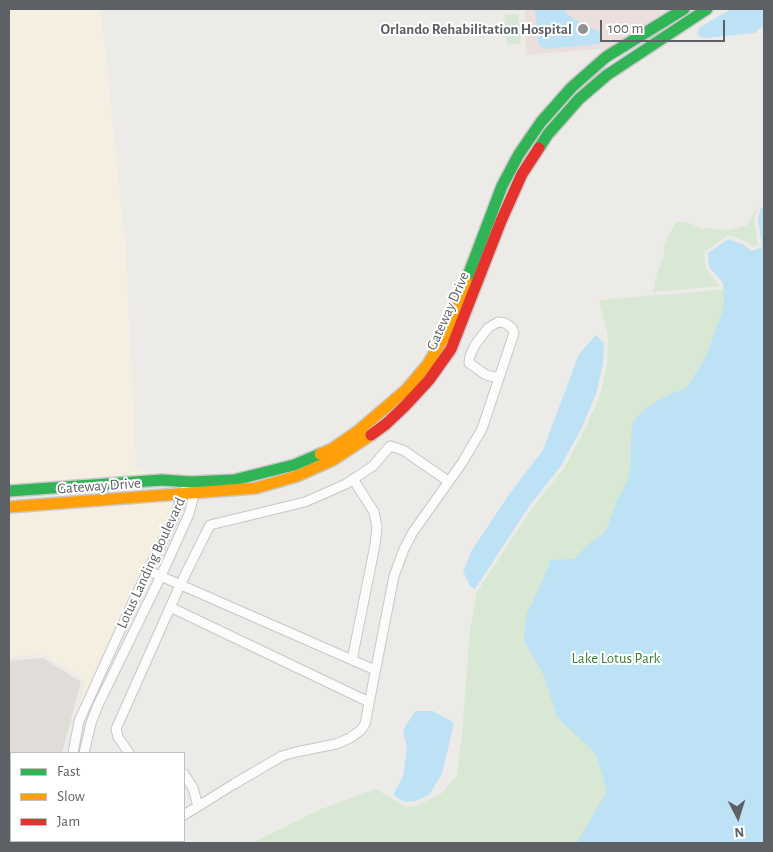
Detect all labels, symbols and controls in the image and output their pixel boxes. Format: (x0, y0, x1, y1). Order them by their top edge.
scale bar (603, 10, 728, 42)
place label: Orlando Rehabilitation Hospital (381, 20, 572, 38)
text: 100 m (608, 21, 643, 36)
marker: Orlando Rehabilitation Hospital (576, 22, 590, 36)
street label: Gateway Drive (423, 269, 473, 353)
street label: Gateway Drive (56, 474, 142, 498)
street label: Lotus Landing Boulevard (113, 495, 189, 631)
park label: Lake Lotus Park (572, 649, 660, 667)
legend (10, 752, 185, 842)
text: Fast (57, 764, 80, 779)
text: Slow (57, 789, 85, 804)
north arrow (713, 792, 763, 842)
text: Jam (57, 814, 80, 829)
text: N (734, 825, 745, 839)

